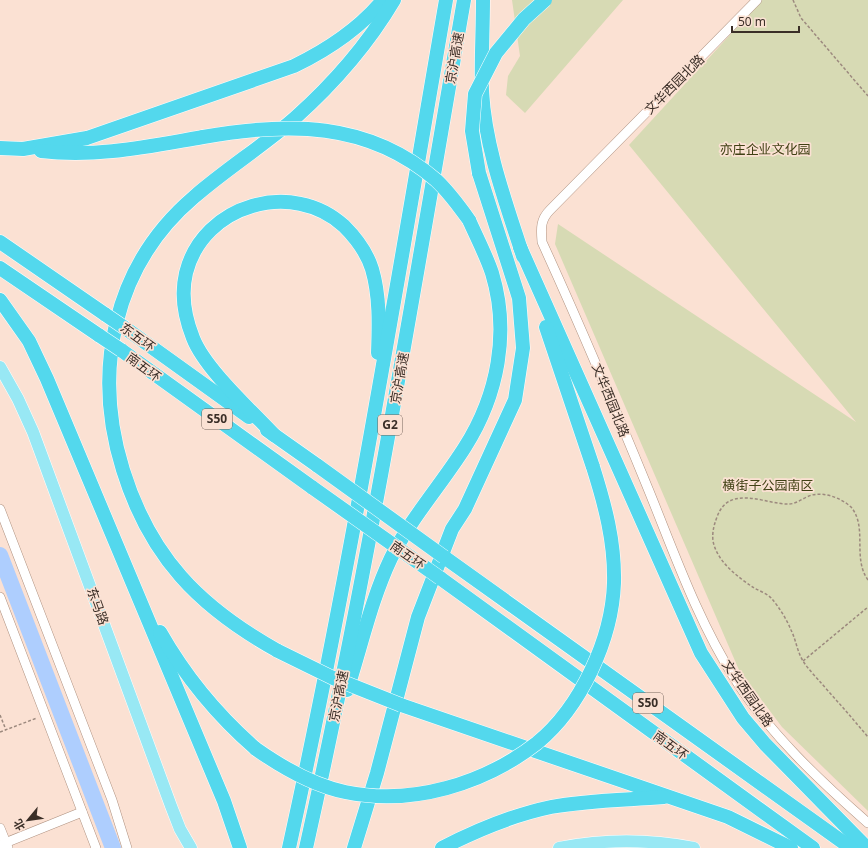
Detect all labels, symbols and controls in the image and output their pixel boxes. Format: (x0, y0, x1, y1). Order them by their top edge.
scale bar (732, 8, 799, 34)
text: 50 m (738, 13, 766, 30)
street label: 京沪高速 (441, 31, 467, 85)
street label: 文华西园北路 (640, 50, 708, 118)
park label: 亦庄企业文化园 (719, 140, 811, 158)
street label: 东五环 (117, 318, 159, 356)
street label: 南五环 (123, 348, 165, 386)
street label: 京沪高速 (386, 351, 412, 405)
street label: 文华西园北路 (588, 360, 634, 440)
road number: S50 (202, 409, 232, 429)
road number: G2 (378, 415, 402, 435)
park label: 横街子公园南区 (722, 476, 814, 494)
street label: 南五环 (387, 536, 429, 574)
street label: 东马路 (83, 585, 113, 627)
street label: 文华西园北路 (718, 656, 778, 730)
street label: 京沪高速 (324, 669, 352, 723)
road number: S50 (633, 693, 663, 713)
street label: 南五环 (650, 726, 692, 764)
north arrow (8, 800, 48, 840)
text: 北 (10, 817, 28, 834)

